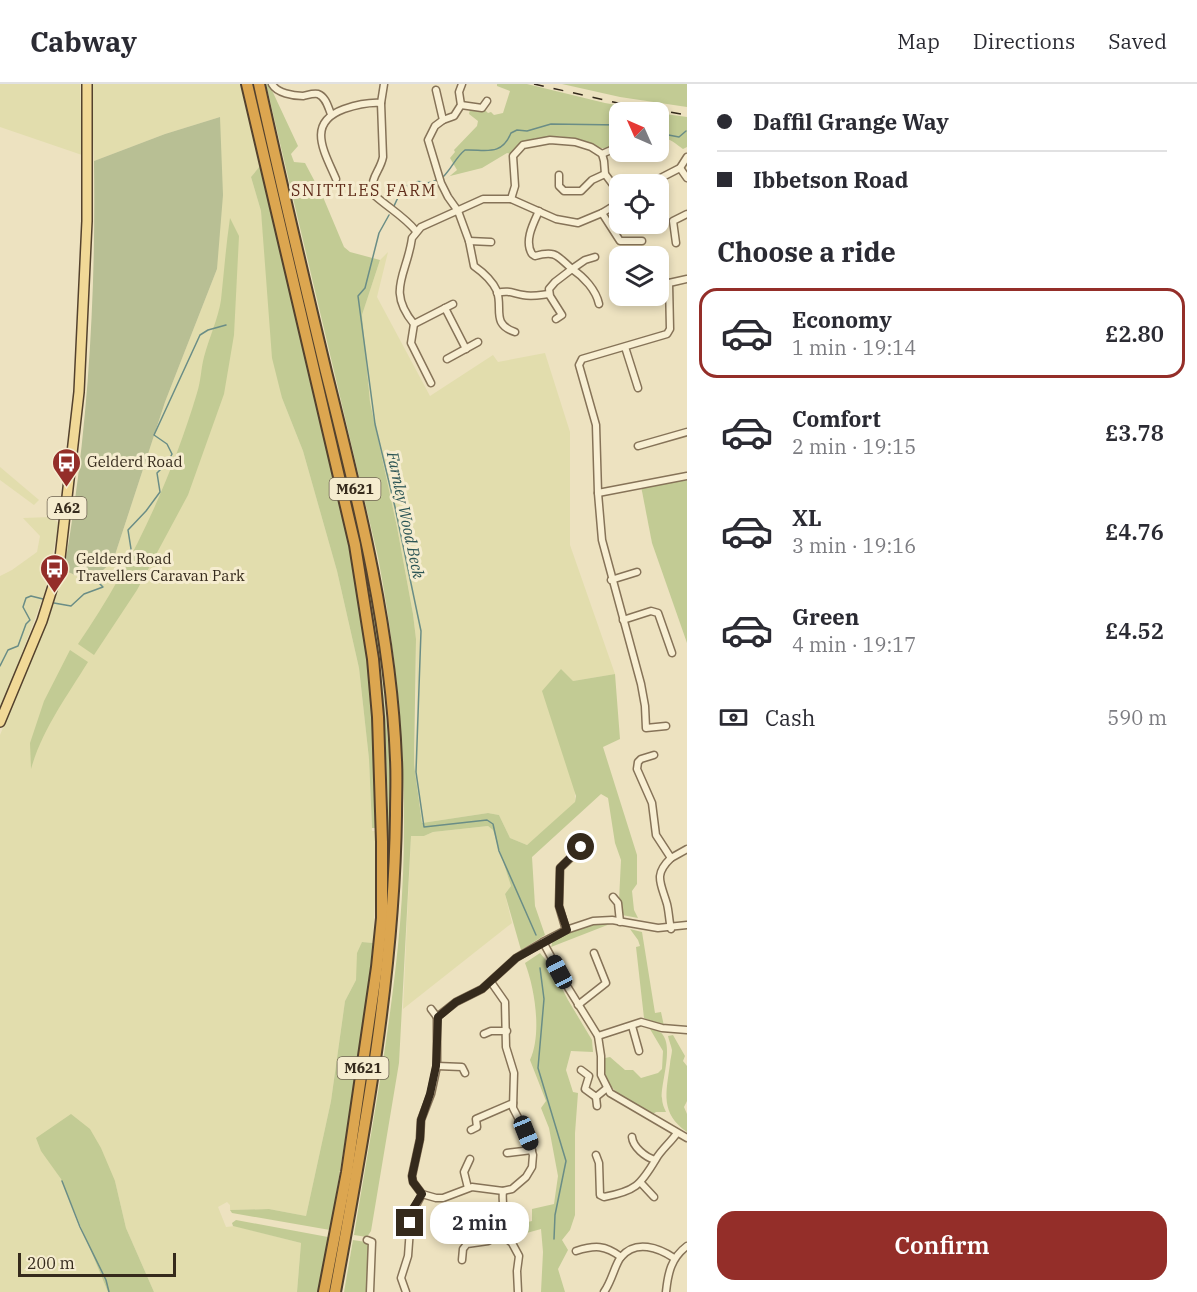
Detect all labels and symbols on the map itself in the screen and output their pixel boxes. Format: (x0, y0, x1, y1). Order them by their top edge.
north arrow (609, 102, 669, 162)
district label: SNITTLES FARM (291, 180, 437, 200)
bus stop icon: Gelderd Road (50, 446, 82, 488)
water label: Farnley Wood Beck (383, 449, 429, 581)
place label: Gelderd Road (87, 452, 183, 471)
road number: M621 (330, 478, 380, 500)
road number: A62 (48, 497, 86, 519)
place label: Gelderd Road Travellers Caravan Park (76, 549, 245, 585)
bus stop icon: Gelderd Road Travellers Caravan Park (39, 552, 71, 594)
route start (567, 833, 594, 860)
car (543, 952, 575, 992)
road number: M621 (338, 1057, 388, 1079)
car (511, 1113, 541, 1153)
callout: 2 min (431, 1202, 530, 1244)
route end (396, 1209, 423, 1236)
scale bar (18, 1250, 176, 1278)

